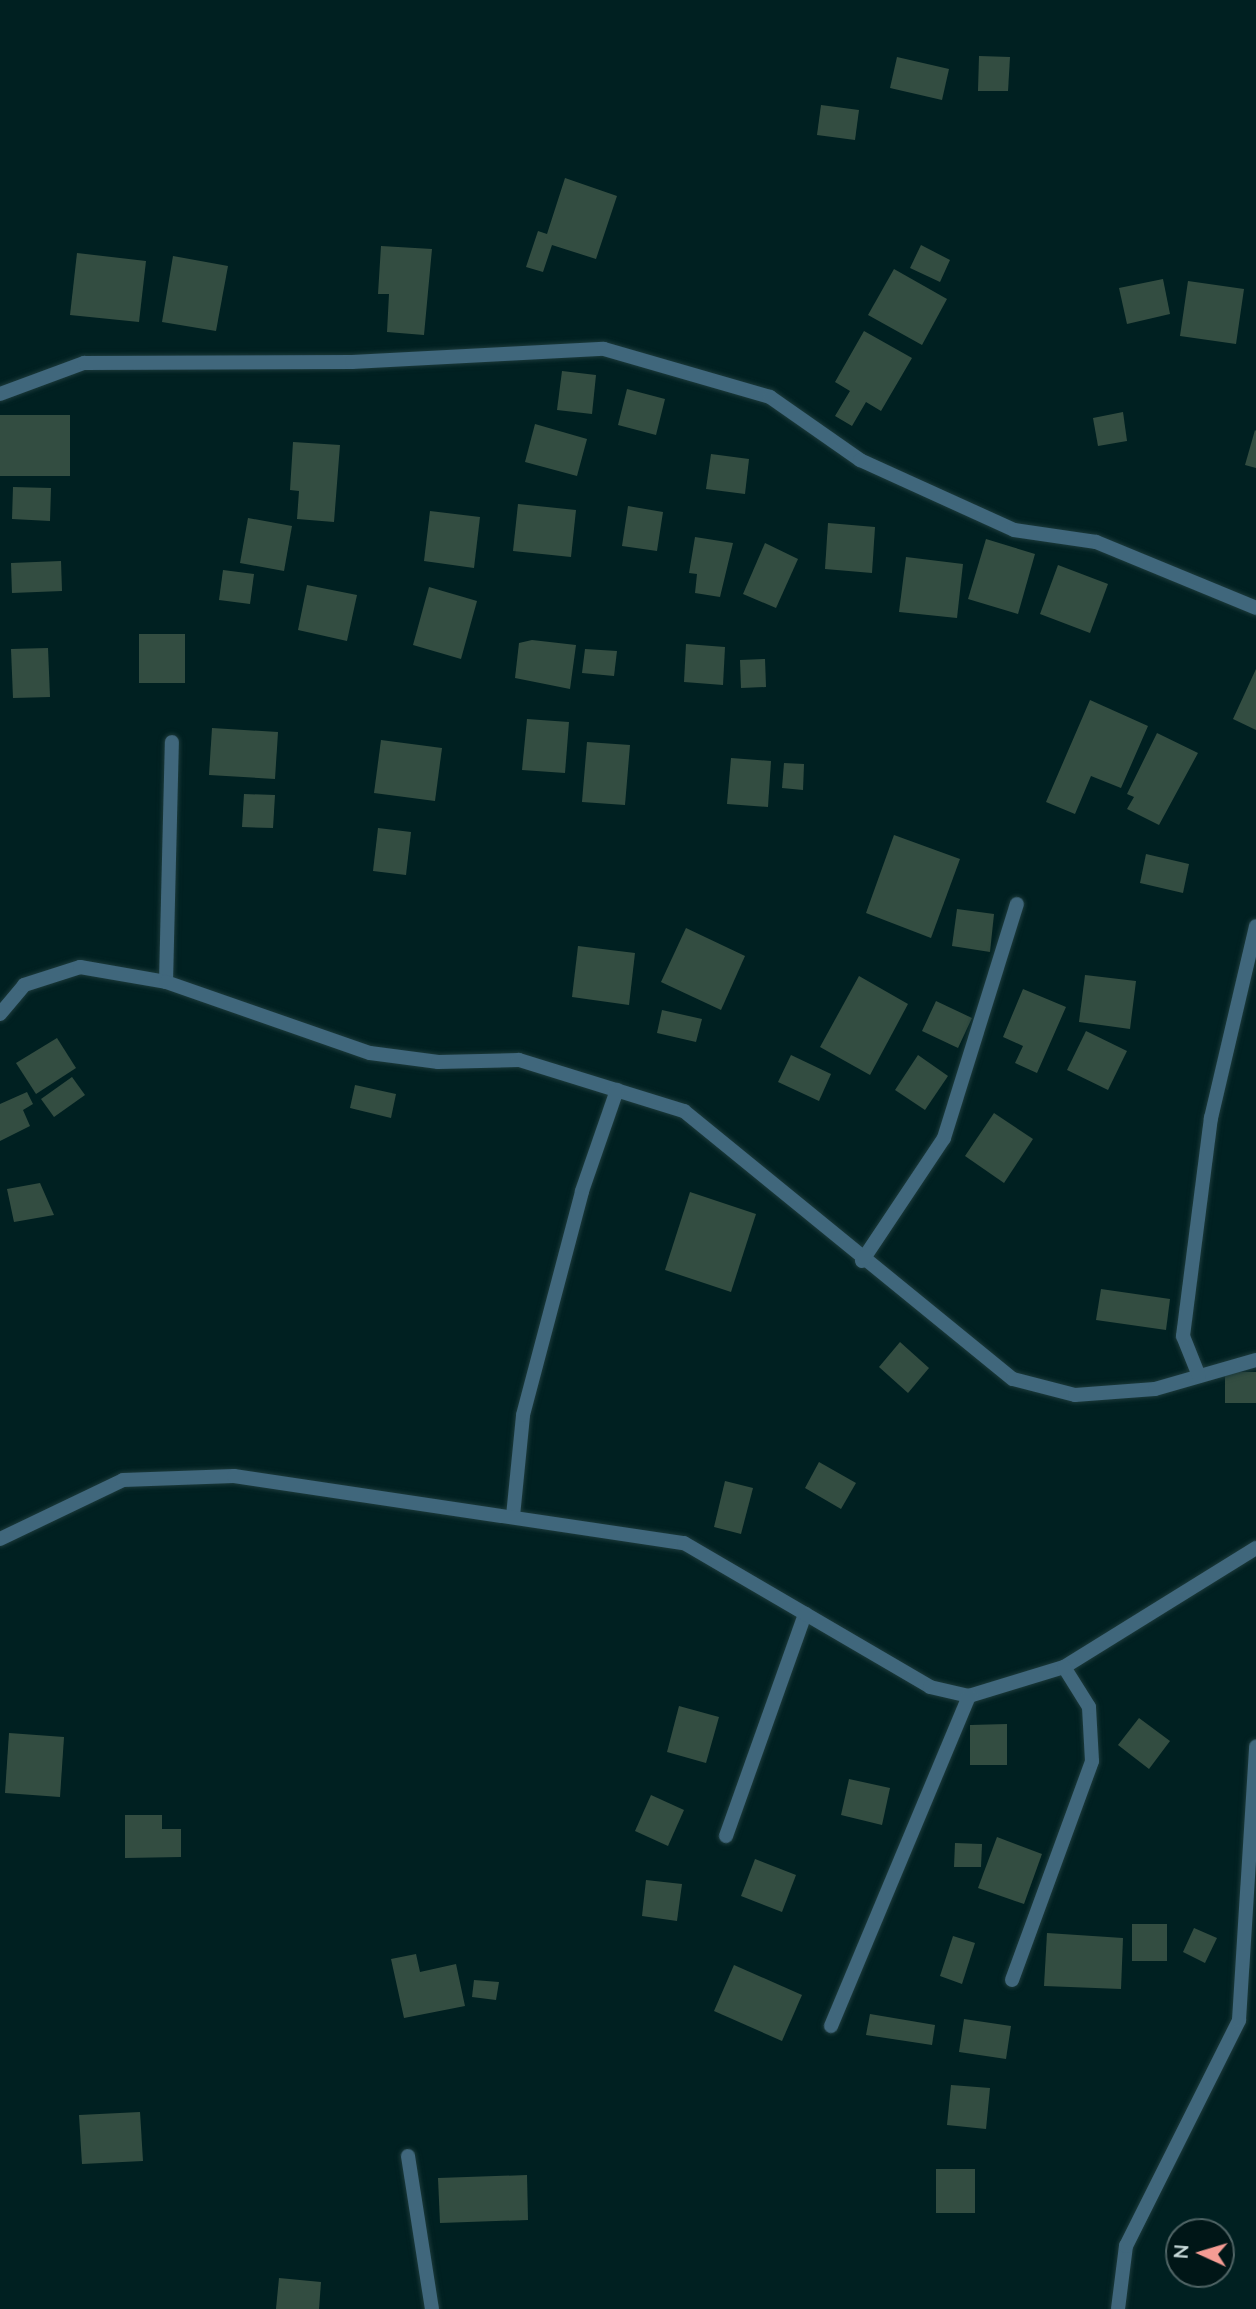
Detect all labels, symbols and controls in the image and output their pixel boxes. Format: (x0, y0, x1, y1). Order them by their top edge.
north arrow (1165, 2218, 1235, 2288)
text: N (1169, 2244, 1193, 2260)

